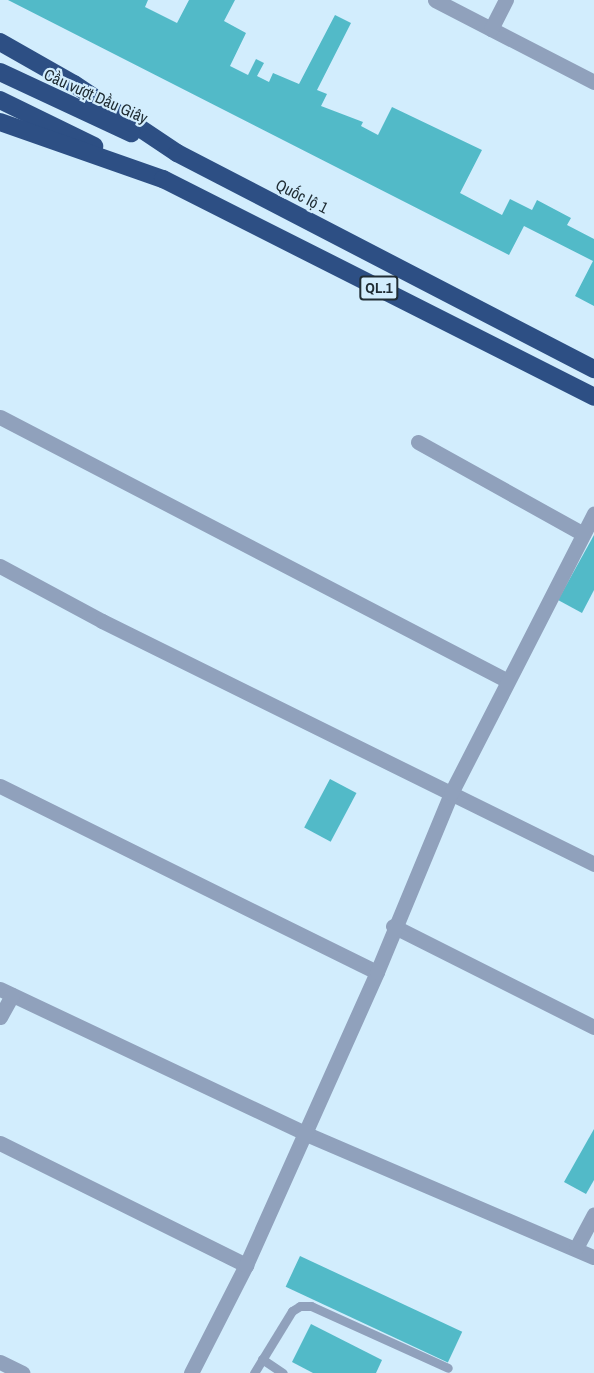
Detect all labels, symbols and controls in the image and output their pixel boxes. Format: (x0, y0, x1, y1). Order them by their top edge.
street label: Cầu vượt Dầu Giây (41, 65, 151, 127)
street label: Quốc lộ 1 (273, 175, 331, 217)
road number: QL.1 (358, 276, 400, 300)

